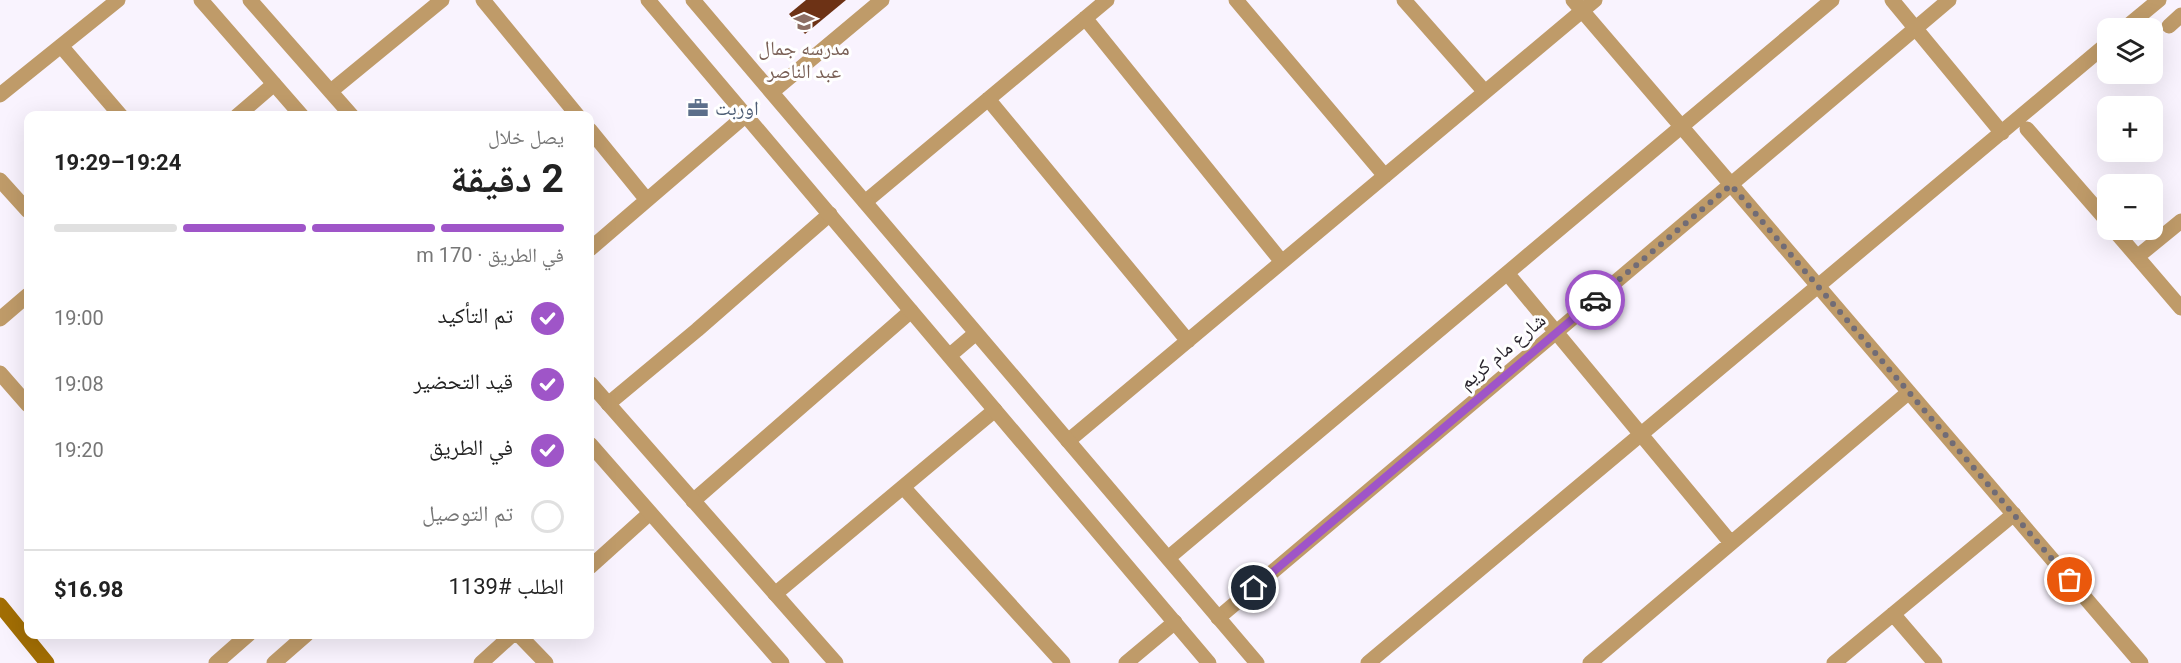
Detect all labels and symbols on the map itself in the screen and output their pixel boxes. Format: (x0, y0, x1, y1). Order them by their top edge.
school or university icon: مدرسه جمال عبد الناصر (792, 10, 816, 34)
place label: مدرسه جمال عبد الناصر (758, 36, 850, 83)
office icon: اوربت (686, 96, 710, 120)
place label: اوربت (715, 96, 759, 120)
courier (1565, 270, 1625, 330)
street label: شارع مام كريم (1454, 308, 1551, 396)
pin (2044, 554, 2095, 605)
pin (1228, 562, 1279, 613)

